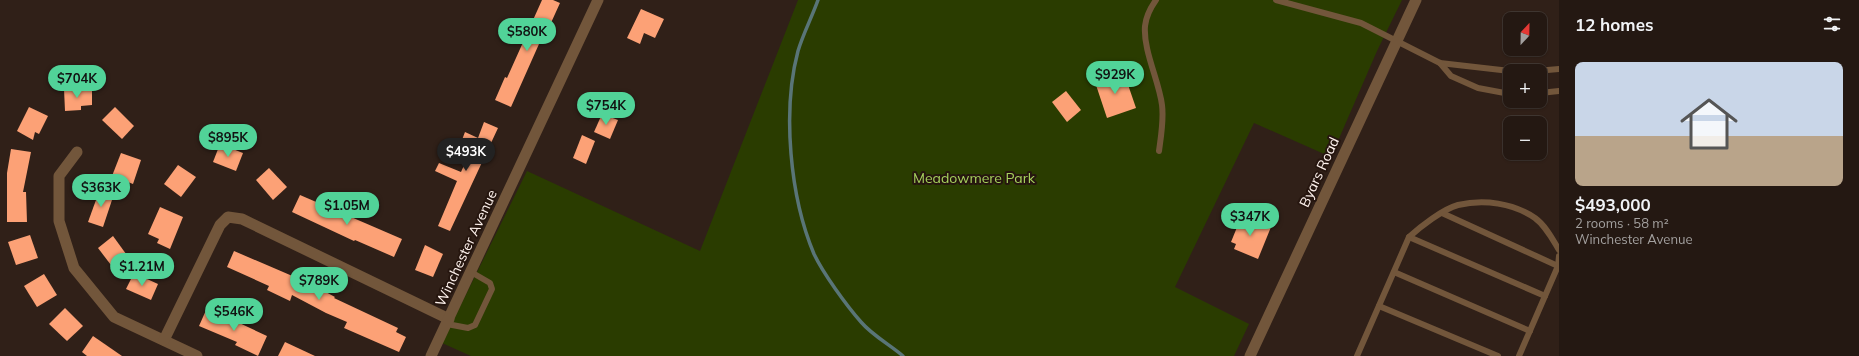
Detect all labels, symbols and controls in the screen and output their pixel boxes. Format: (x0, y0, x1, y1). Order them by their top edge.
north arrow (1503, 12, 1547, 56)
map controls (1503, 12, 1547, 160)
icon: filters (1821, 13, 1843, 35)
text: 12 homes (1575, 14, 1654, 35)
pin: $580K (499, 18, 555, 52)
text: $580K (507, 23, 547, 39)
pin: $929K (1087, 61, 1143, 95)
button: + (1503, 64, 1547, 108)
pin: $704K (49, 65, 105, 99)
text: $929K (1095, 66, 1135, 82)
text: $704K (57, 70, 97, 86)
icon: home (1673, 88, 1745, 160)
pin: $754K (578, 92, 634, 126)
text: $754K (586, 97, 626, 113)
button: − (1503, 116, 1547, 160)
pin: $895K (200, 124, 256, 158)
text: $895K (208, 129, 248, 145)
street label: Byars Road (1295, 134, 1343, 210)
pin: $493K (438, 138, 494, 172)
text: $493K (446, 143, 486, 159)
park label: Meadowmere Park (913, 169, 1036, 187)
pin: $363K (73, 174, 129, 208)
text: $363K (81, 179, 121, 195)
street label: Winchester Avenue (431, 187, 501, 309)
pin: $1.05M (314, 192, 380, 226)
text: $493,000 (1575, 194, 1651, 215)
text: $1.05M (324, 197, 370, 213)
pin: $347K (1222, 203, 1278, 237)
text: $347K (1230, 208, 1270, 224)
text: 2 rooms · 58 m² (1575, 215, 1669, 231)
text: Winchester Avenue (1575, 231, 1693, 247)
pin: $1.21M (109, 253, 175, 287)
text: $1.21M (119, 258, 165, 274)
pin: $789K (291, 267, 347, 301)
text: $789K (299, 272, 339, 288)
pin: $546K (206, 298, 262, 332)
text: $546K (214, 303, 254, 319)

